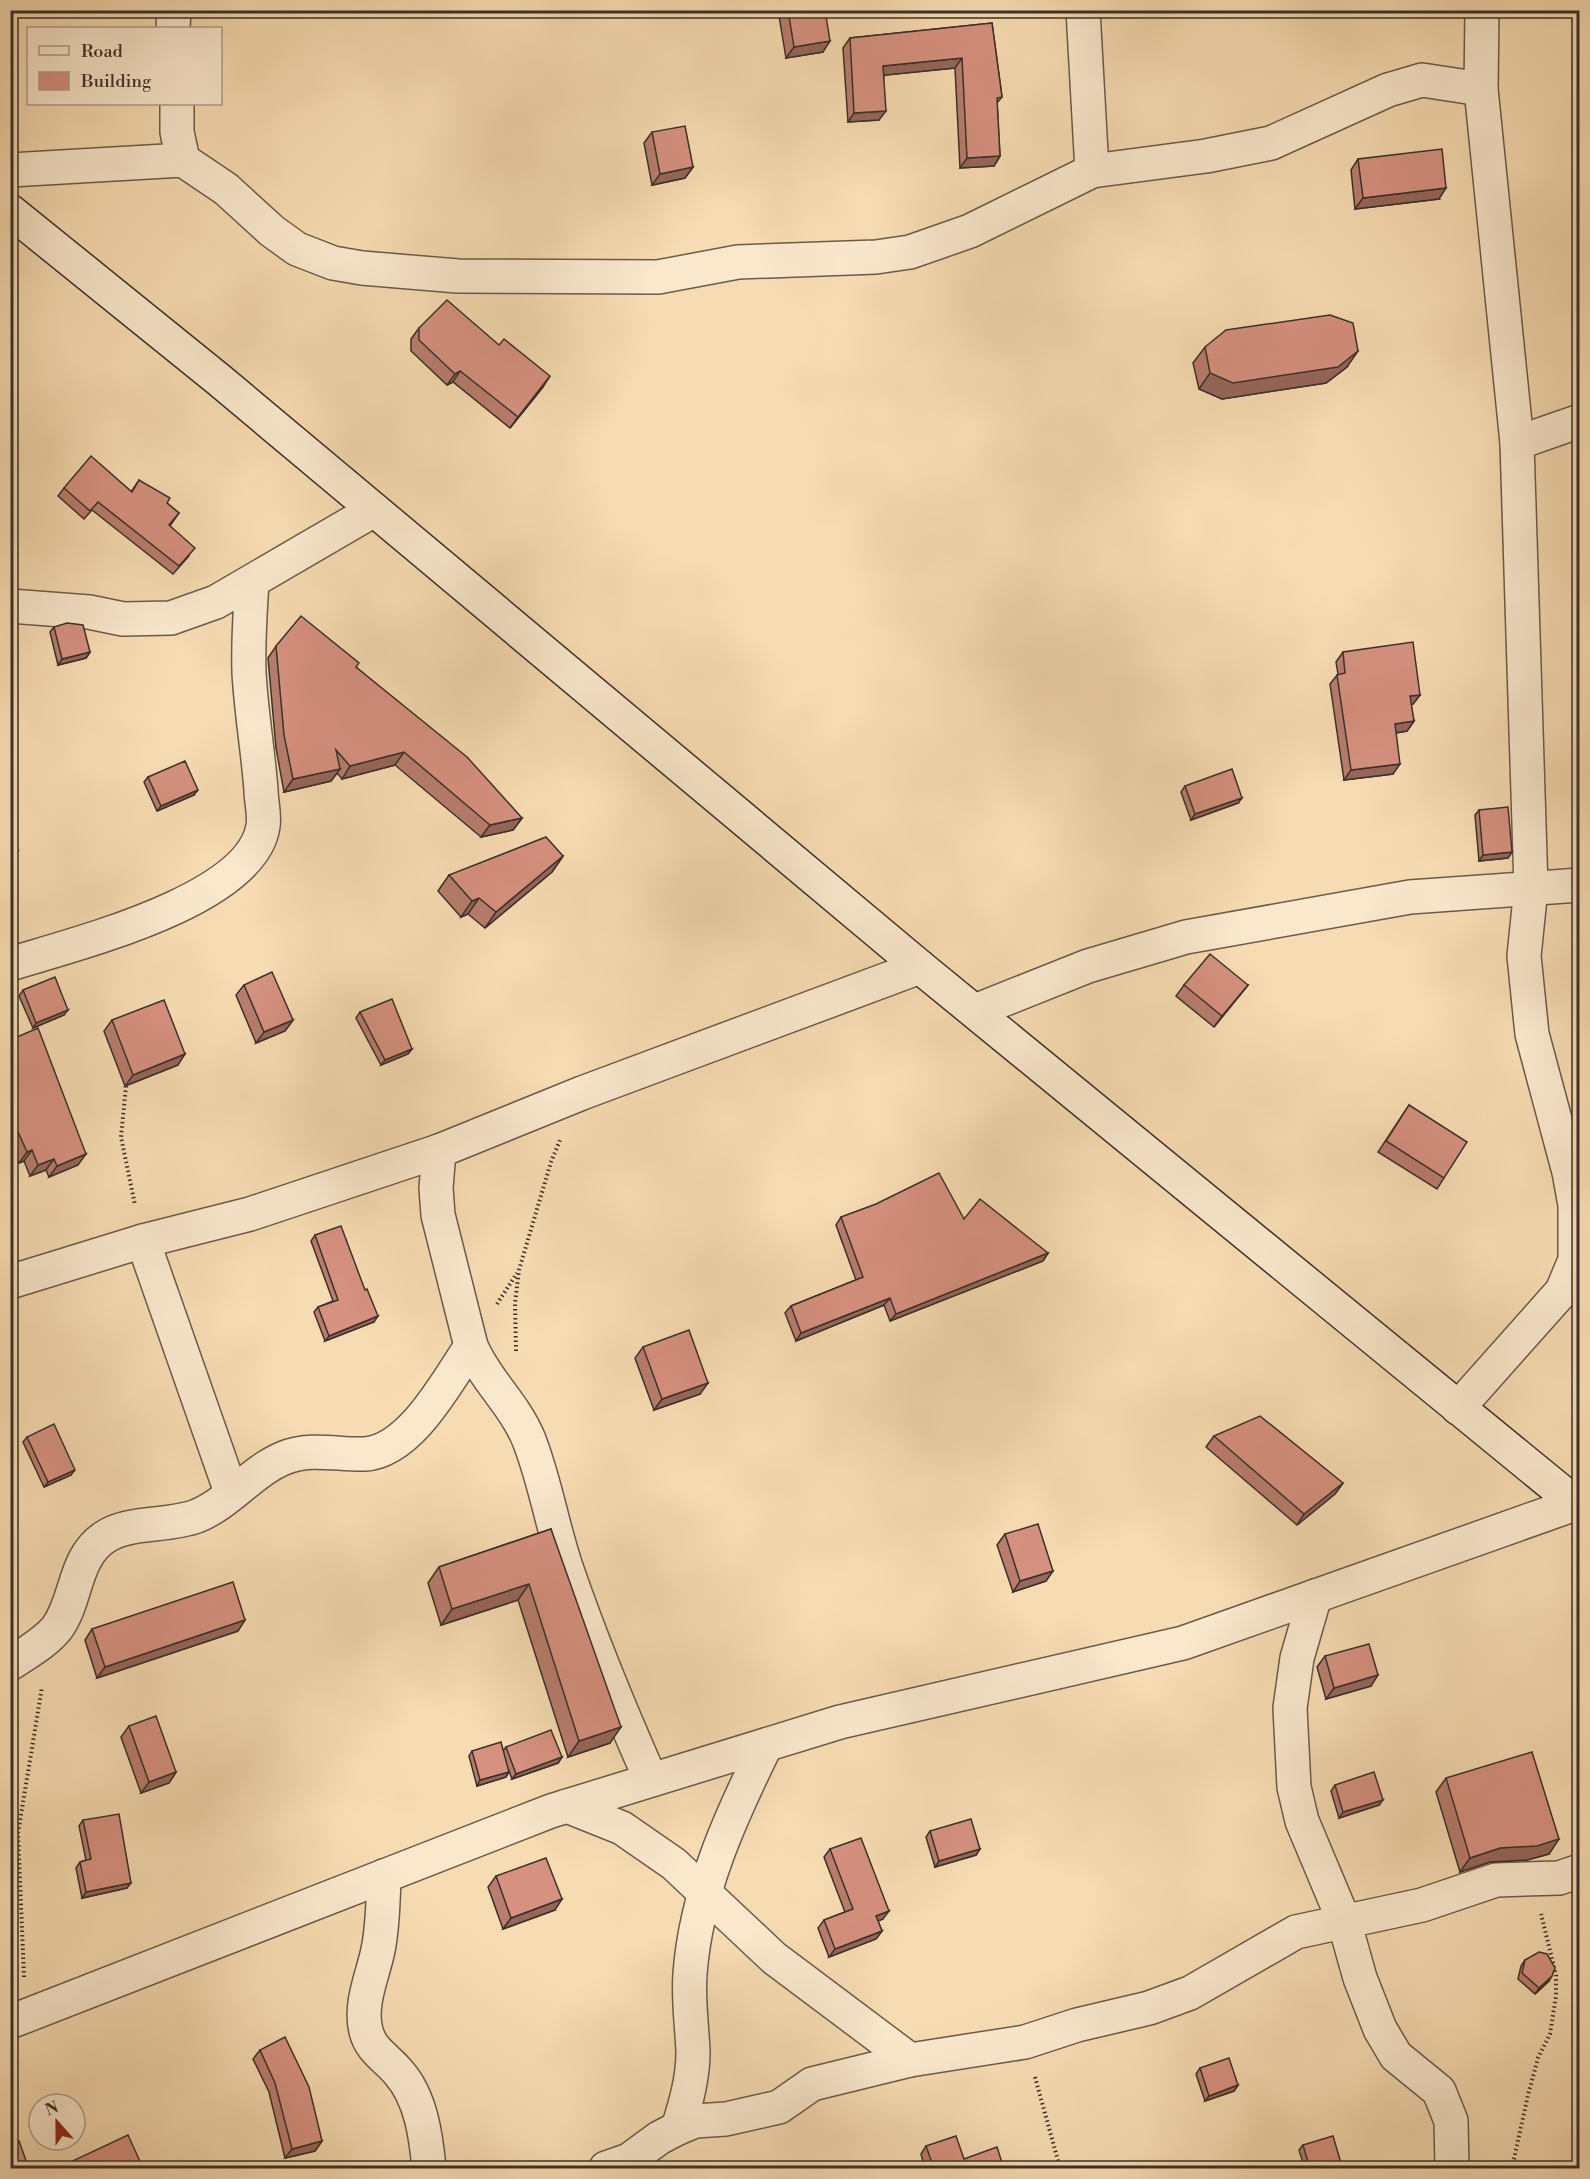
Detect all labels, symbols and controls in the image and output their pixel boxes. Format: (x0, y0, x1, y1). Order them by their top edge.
legend (27, 27, 222, 105)
text: Road (81, 40, 124, 63)
text: Building (80, 70, 152, 93)
north arrow (27, 2092, 87, 2152)
text: N (42, 2097, 62, 2121)

